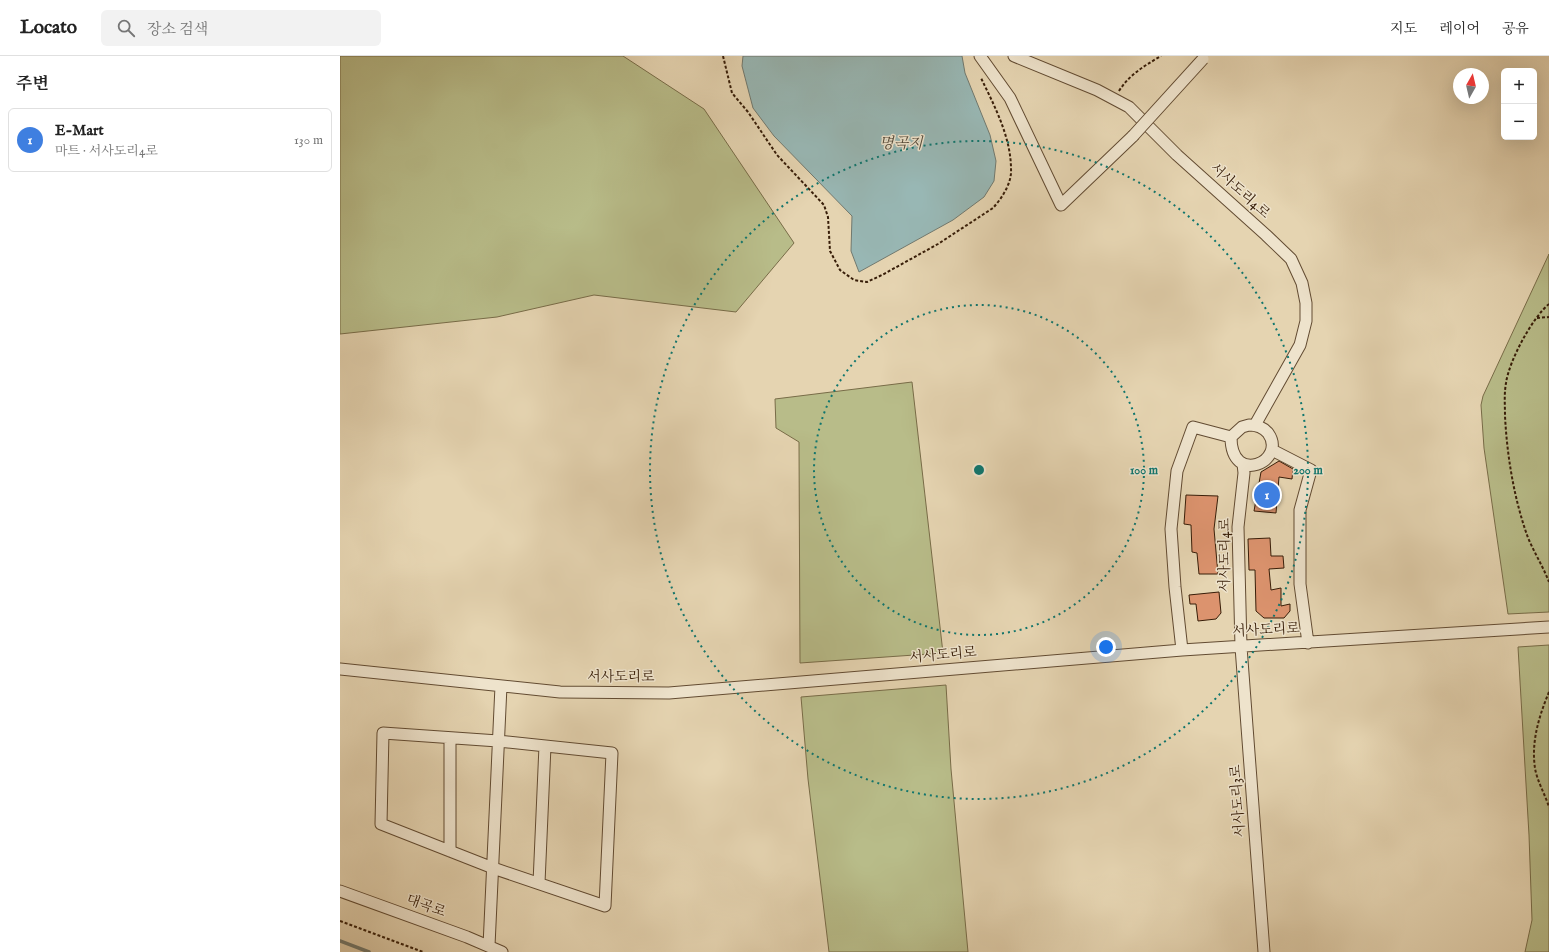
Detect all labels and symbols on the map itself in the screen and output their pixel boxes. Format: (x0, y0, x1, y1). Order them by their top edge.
north arrow (1453, 68, 1489, 104)
water label: 명곡지 (879, 134, 924, 153)
street label: 서사도리4로 (1206, 159, 1274, 223)
centre of rings (972, 463, 986, 477)
text: 100 m (1130, 463, 1159, 478)
text: 200 m (1293, 463, 1323, 478)
pin: 1 (1254, 480, 1280, 510)
street label: 서사도리4로 (1216, 517, 1234, 592)
street label: 서사도리로 (1232, 619, 1301, 641)
your location (1096, 637, 1116, 657)
street label: 서사도리로 (909, 643, 978, 667)
street label: 서사도리로 (587, 668, 655, 686)
street label: 서사도리3로 (1226, 764, 1250, 838)
street label: 대곡로 (404, 891, 449, 922)

